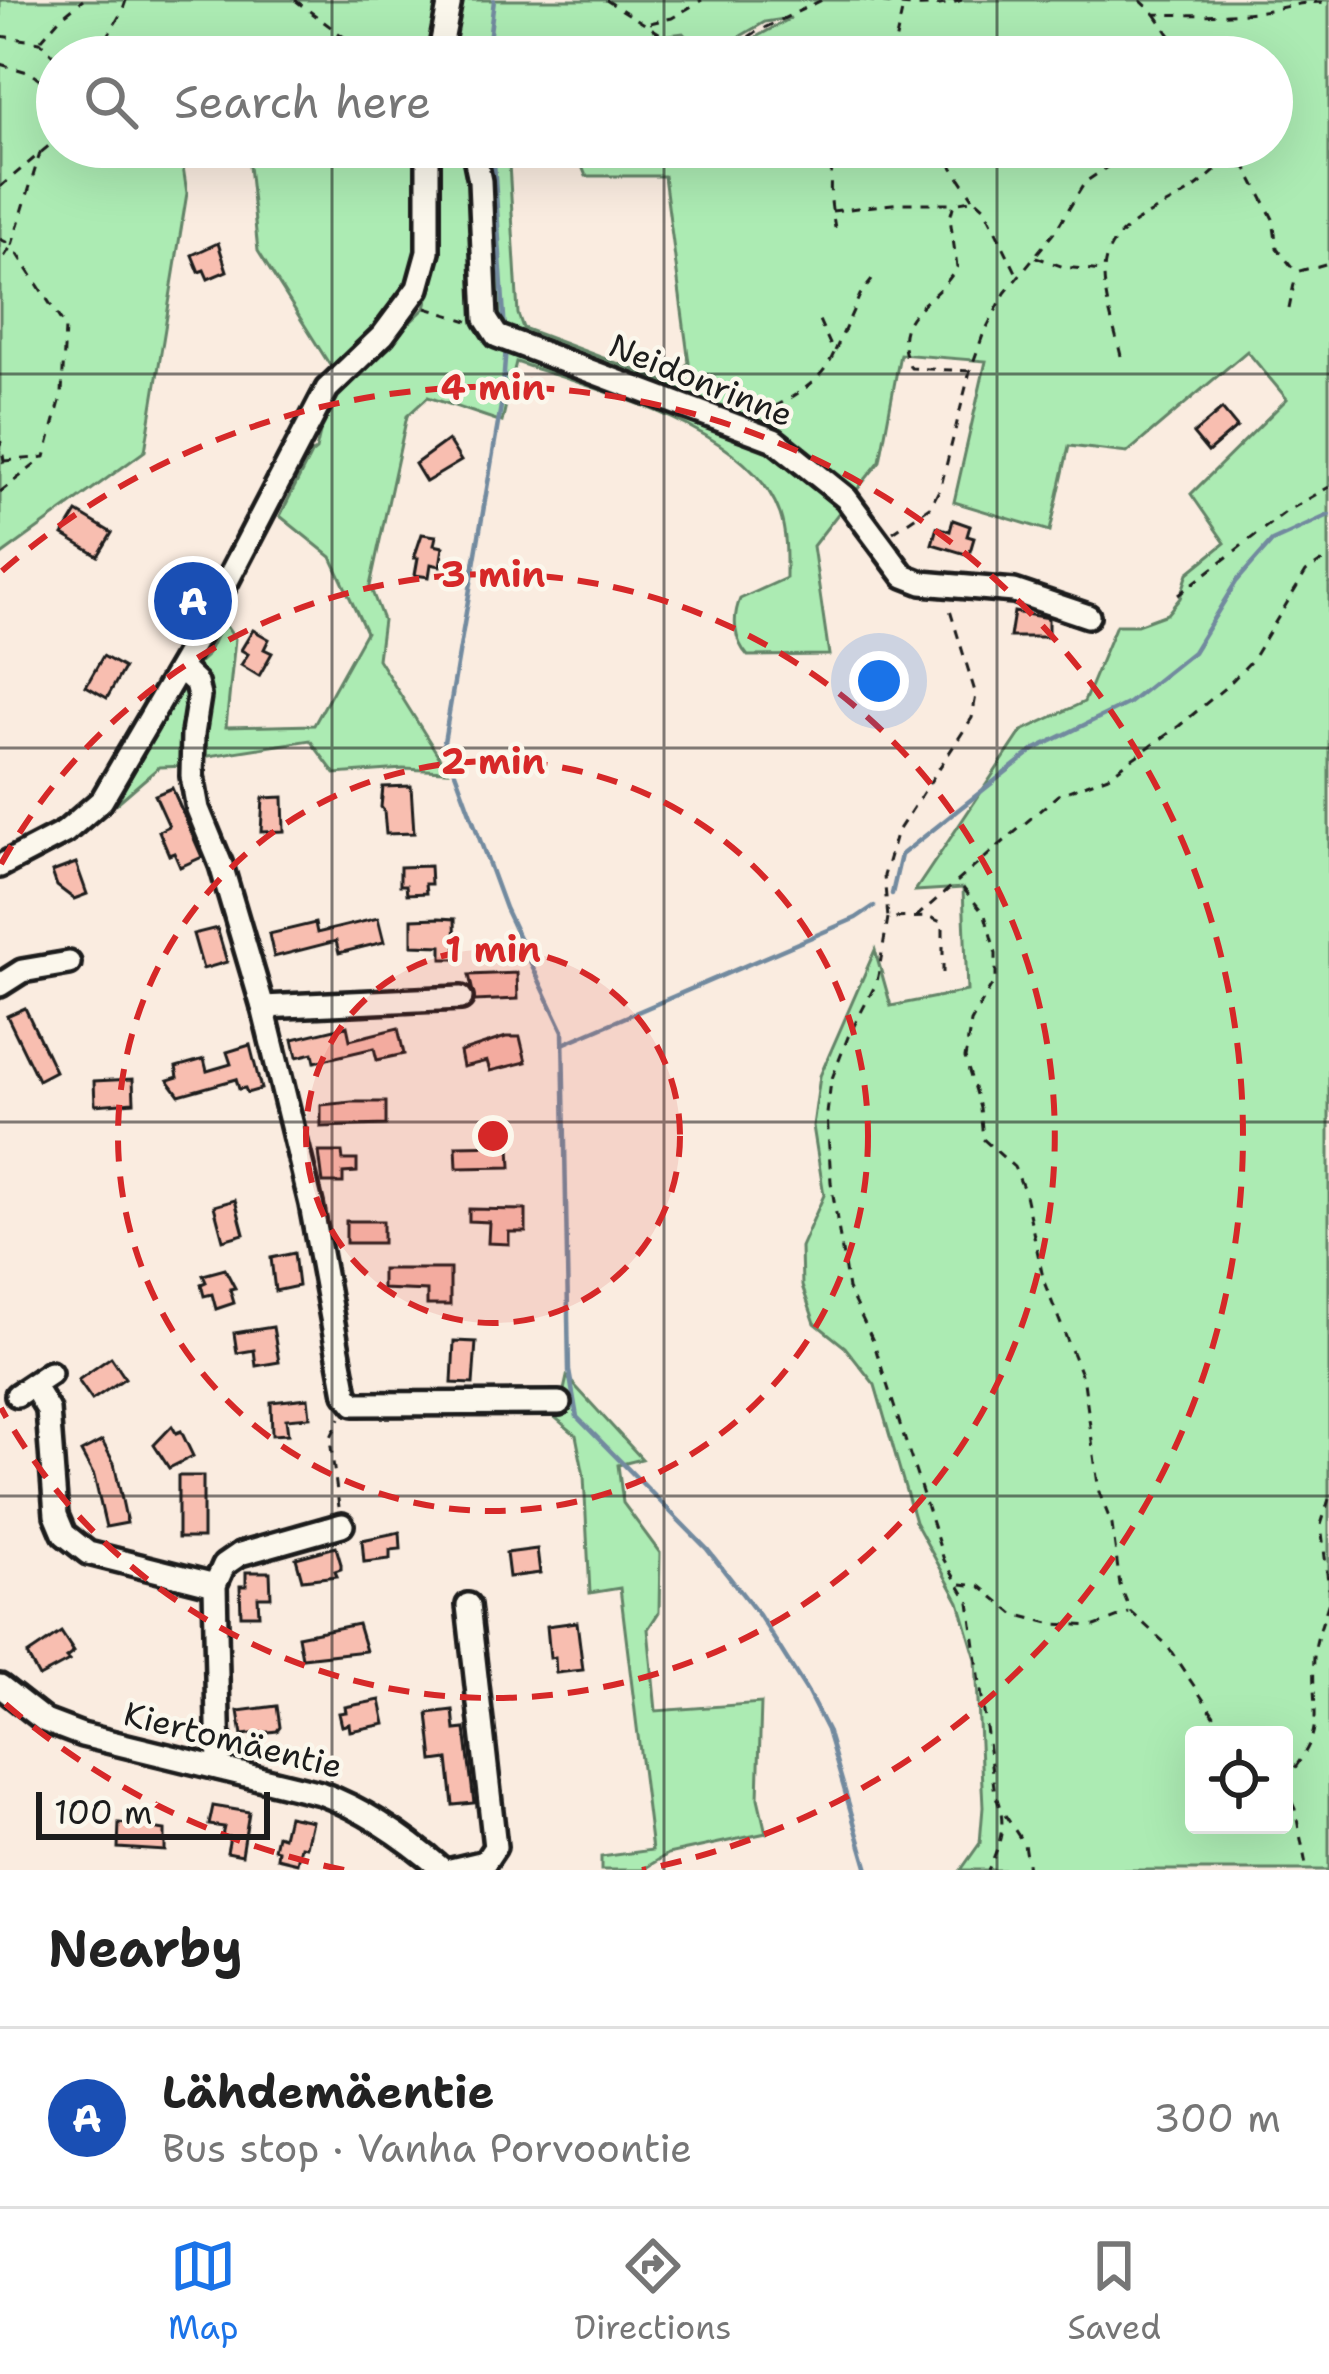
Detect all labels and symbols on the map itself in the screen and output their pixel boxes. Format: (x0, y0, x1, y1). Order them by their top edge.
street label: Neidonrinne (602, 323, 800, 437)
text: 4 min (441, 363, 546, 412)
text: 3 min (441, 550, 546, 599)
pin: A (154, 556, 232, 646)
your location (849, 651, 909, 711)
text: 2 min (441, 737, 546, 786)
text: 1 min (445, 925, 541, 974)
centre of rings (472, 1115, 514, 1157)
street label: Kiertomäentie (119, 1691, 347, 1789)
scale bar (36, 1786, 270, 1839)

